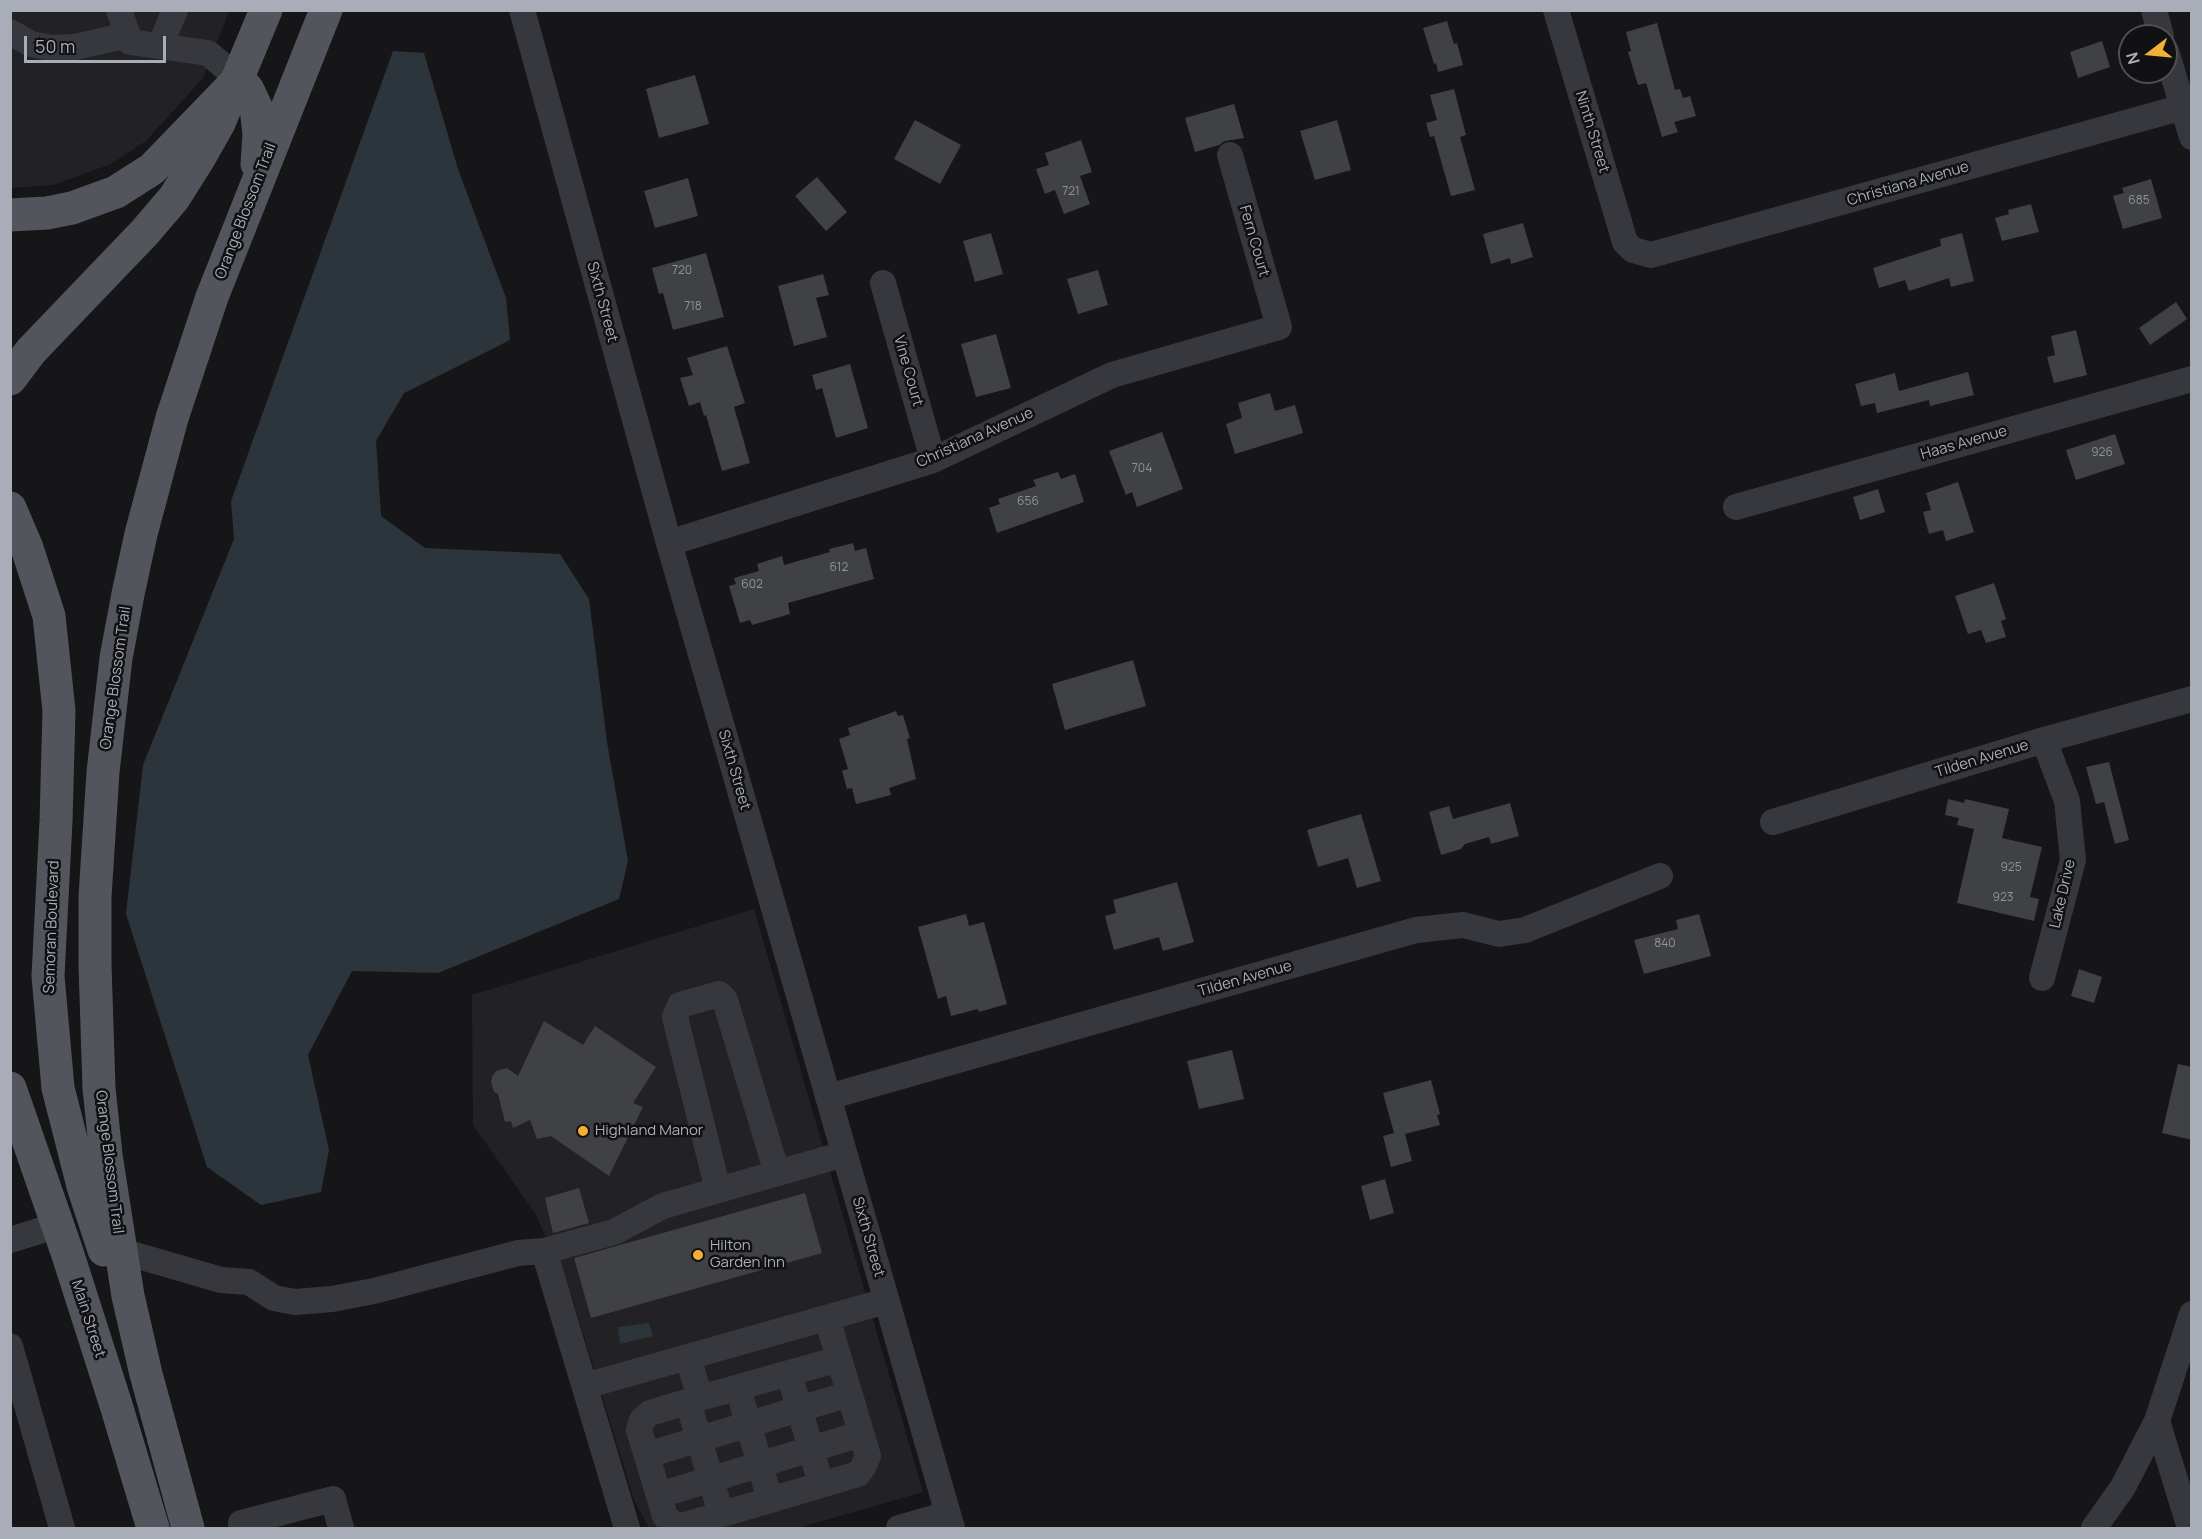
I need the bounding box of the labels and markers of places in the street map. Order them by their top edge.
place label: Highland Manor [595,1122,703,1140]
marker: Highland Manor [576,1124,590,1138]
place label: Hilton Garden Inn [710,1237,785,1272]
marker: Hilton Garden Inn [691,1248,705,1262]

